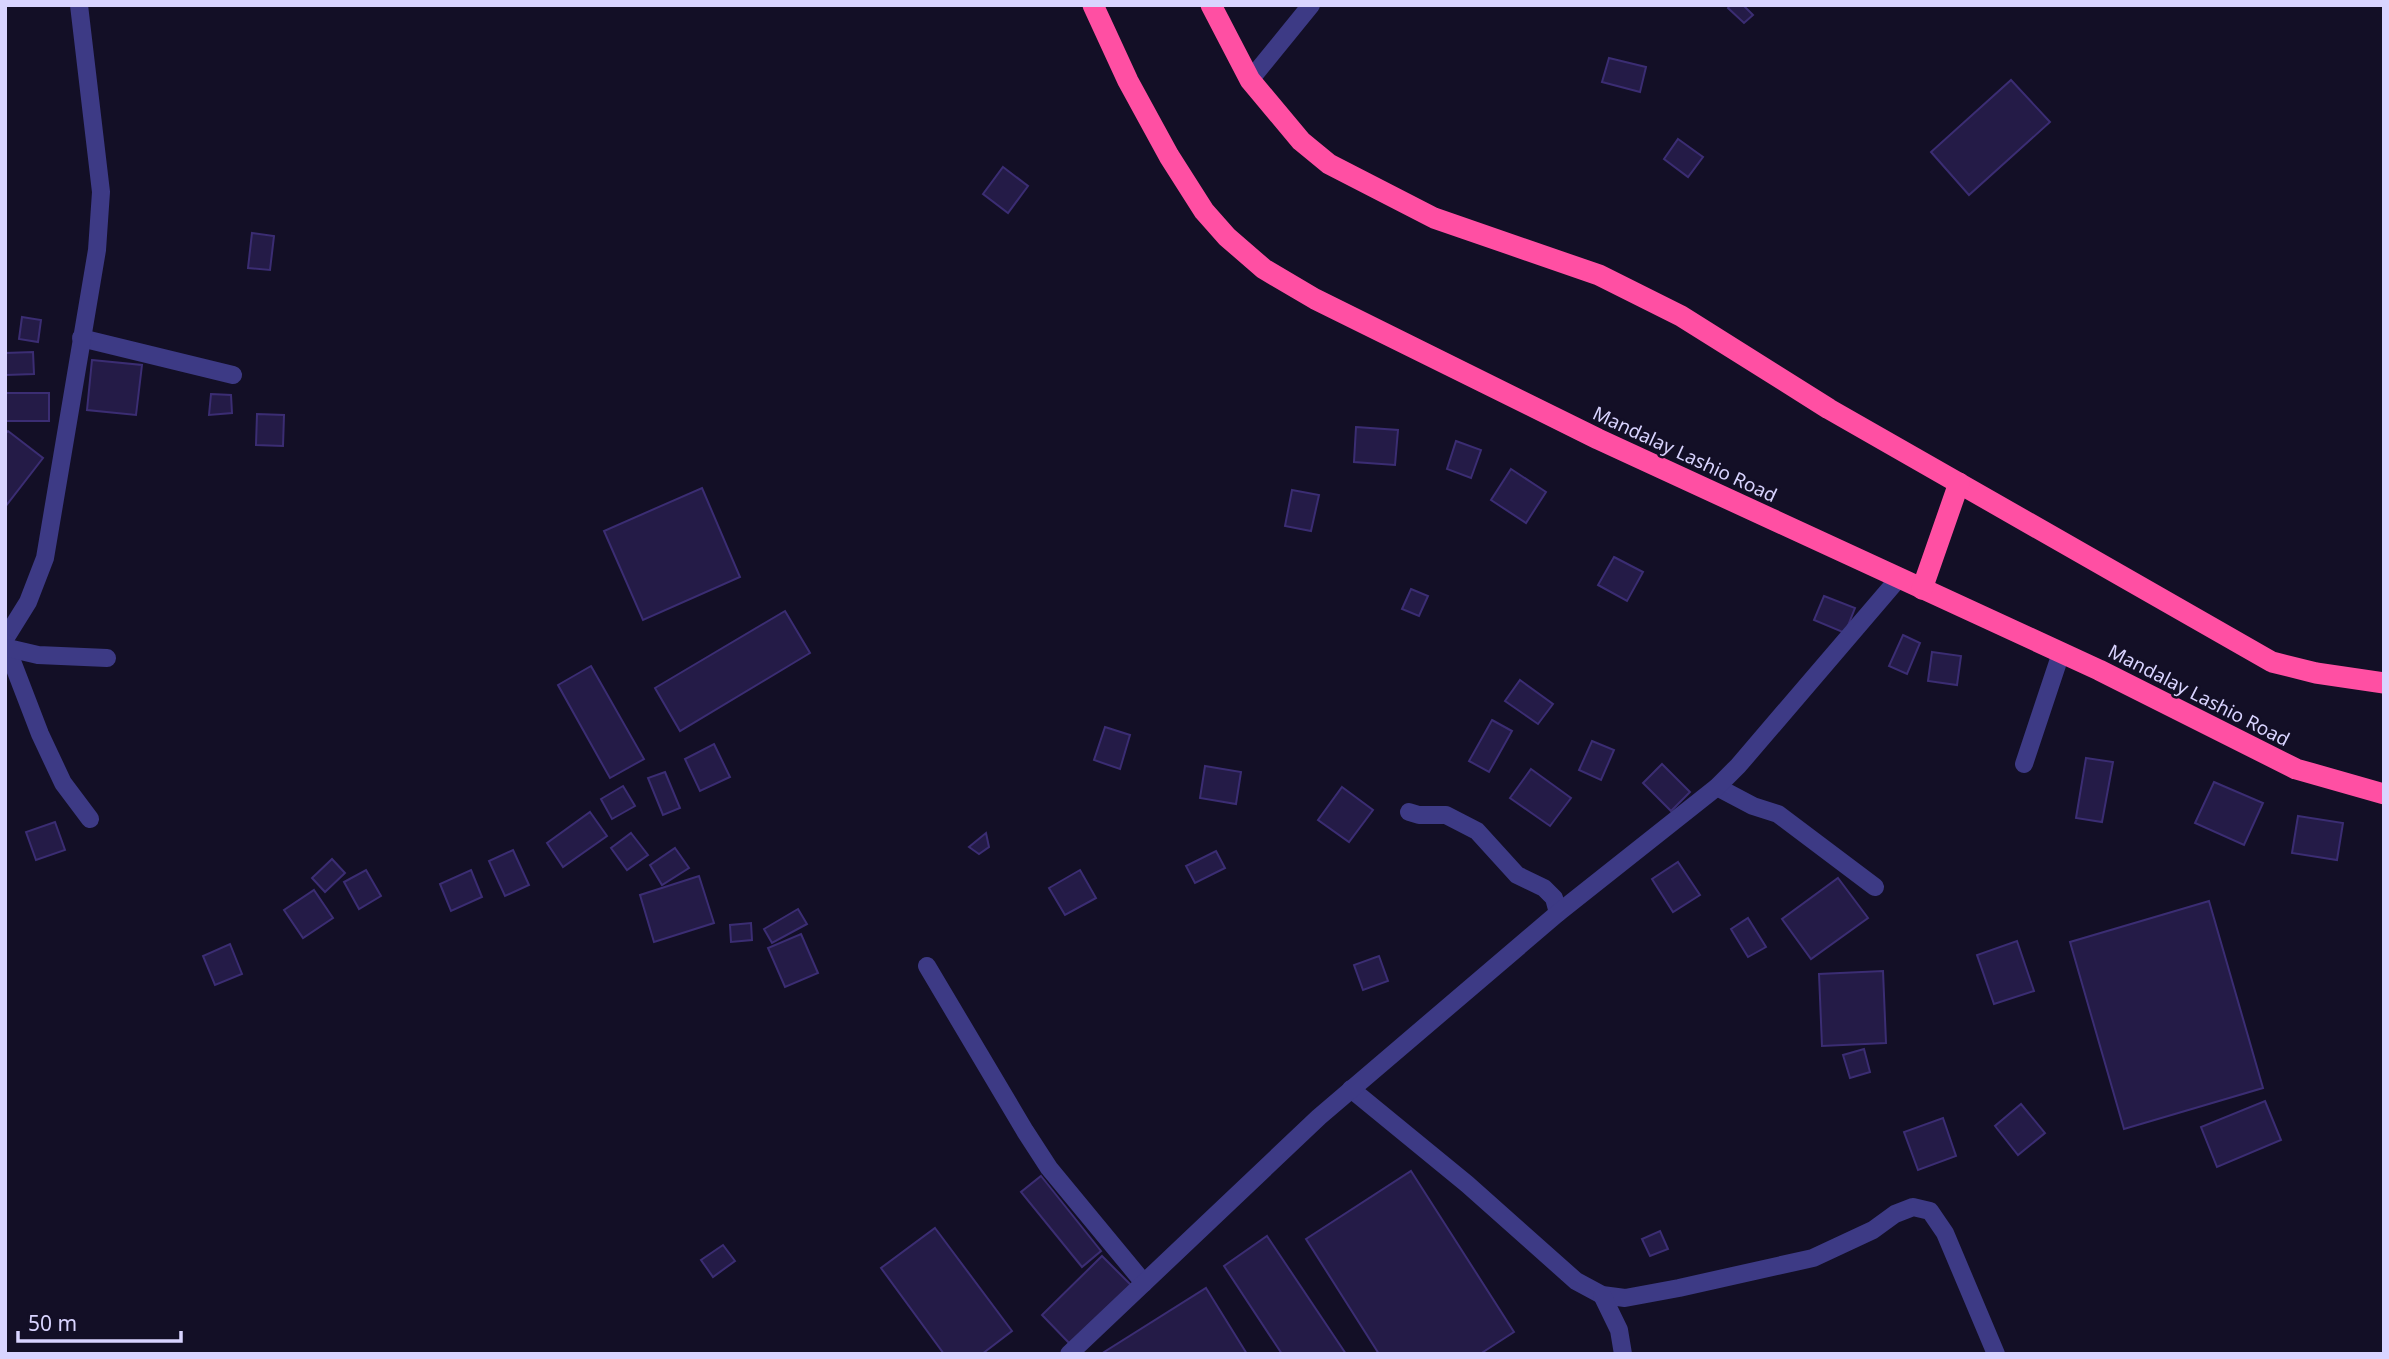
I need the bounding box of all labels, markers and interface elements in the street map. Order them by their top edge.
street label: Mandalay Lashio Road [1589,400,1781,508]
street label: Mandalay Lashio Road [2104,638,2294,752]
scale bar [18,1300,180,1344]
text: 50 m [28,1309,77,1337]

